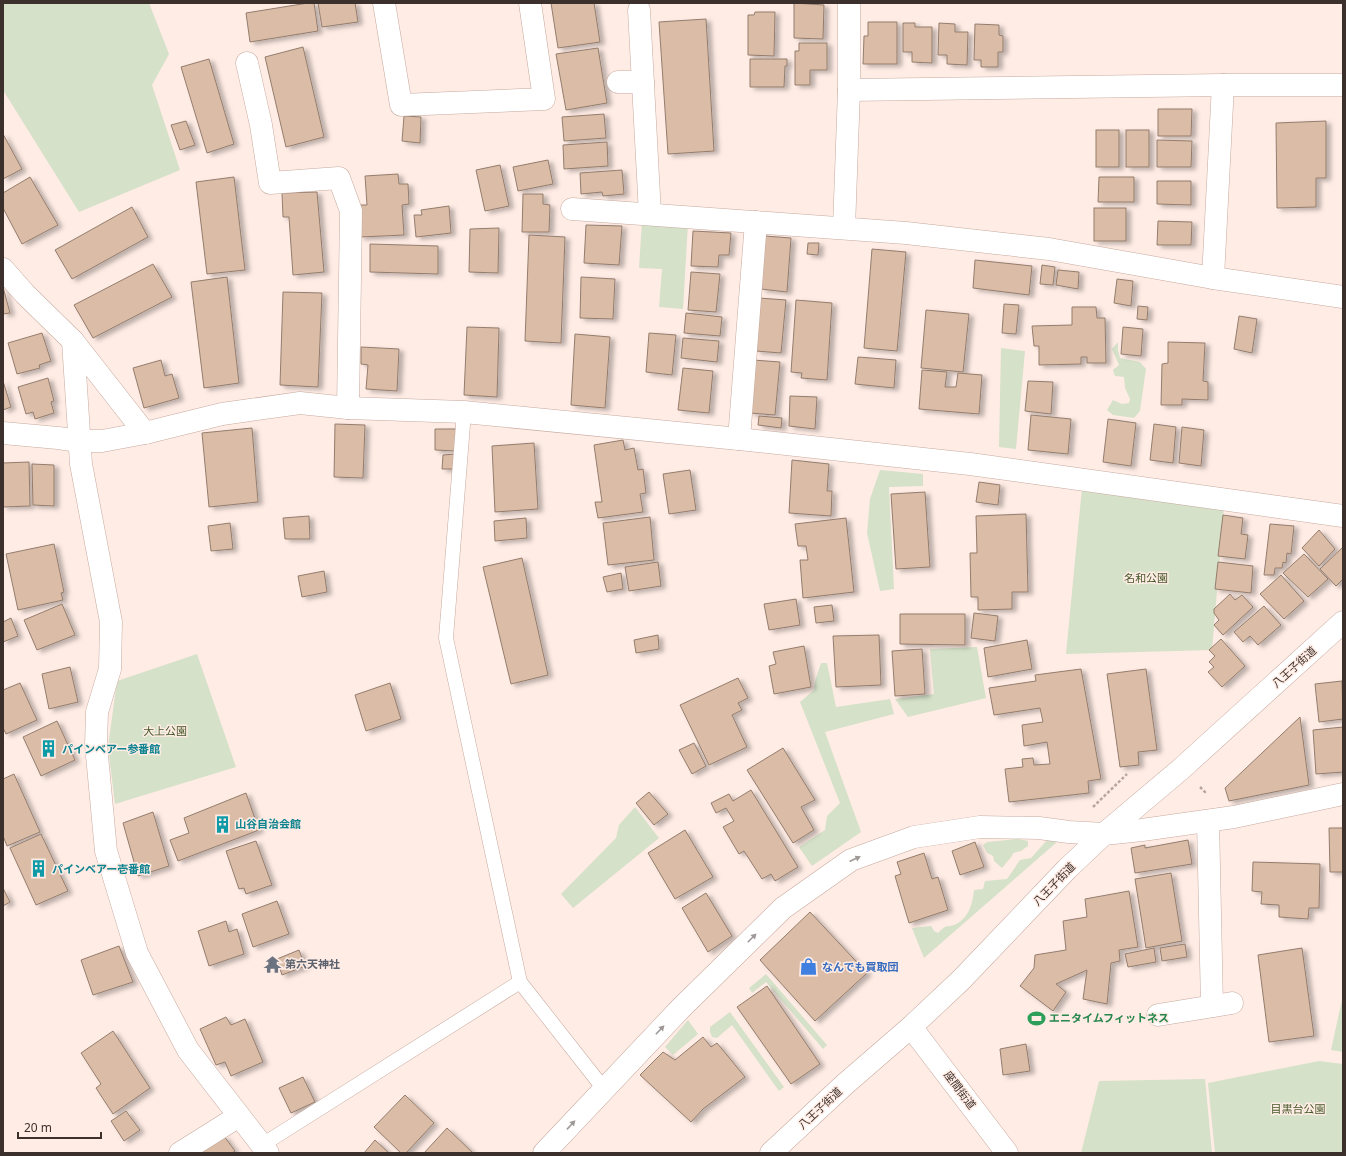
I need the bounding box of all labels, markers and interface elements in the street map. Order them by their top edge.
park label: 名和公園 [1124,570,1168,585]
street label: 八王子街道 [1268,643,1319,691]
park label: 大上公園 [143,723,187,738]
building icon: パインベアー参番館 [39,739,59,759]
place label: パインベアー参番館 [62,741,160,756]
building icon: 山谷自治会館 [212,814,232,834]
place label: 山谷自治会館 [235,816,301,831]
one-way arrow [849,856,861,862]
building icon: パインベアー壱番館 [29,859,49,879]
street label: 八王子街道 [1029,859,1078,909]
place label: パインベアー壱番館 [52,861,150,876]
one-way arrow [747,933,757,943]
temple icon: 第六天神社 [262,954,282,974]
place label: 第六天神社 [285,956,340,971]
shop icon: なんでも買取団 [799,957,819,977]
place label: なんでも買取団 [822,959,898,974]
sports icon: エニタイムフィットネス [1026,1008,1046,1028]
place label: エニタイムフィットネス [1049,1010,1169,1025]
one-way arrow [655,1025,665,1035]
street label: 座間街道 [941,1068,980,1112]
street label: 八王子街道 [794,1083,845,1132]
park label: 目黒台公園 [1271,1101,1326,1116]
scale bar [18,1114,101,1140]
text: 20 m [24,1119,52,1136]
one-way arrow [566,1120,575,1129]

